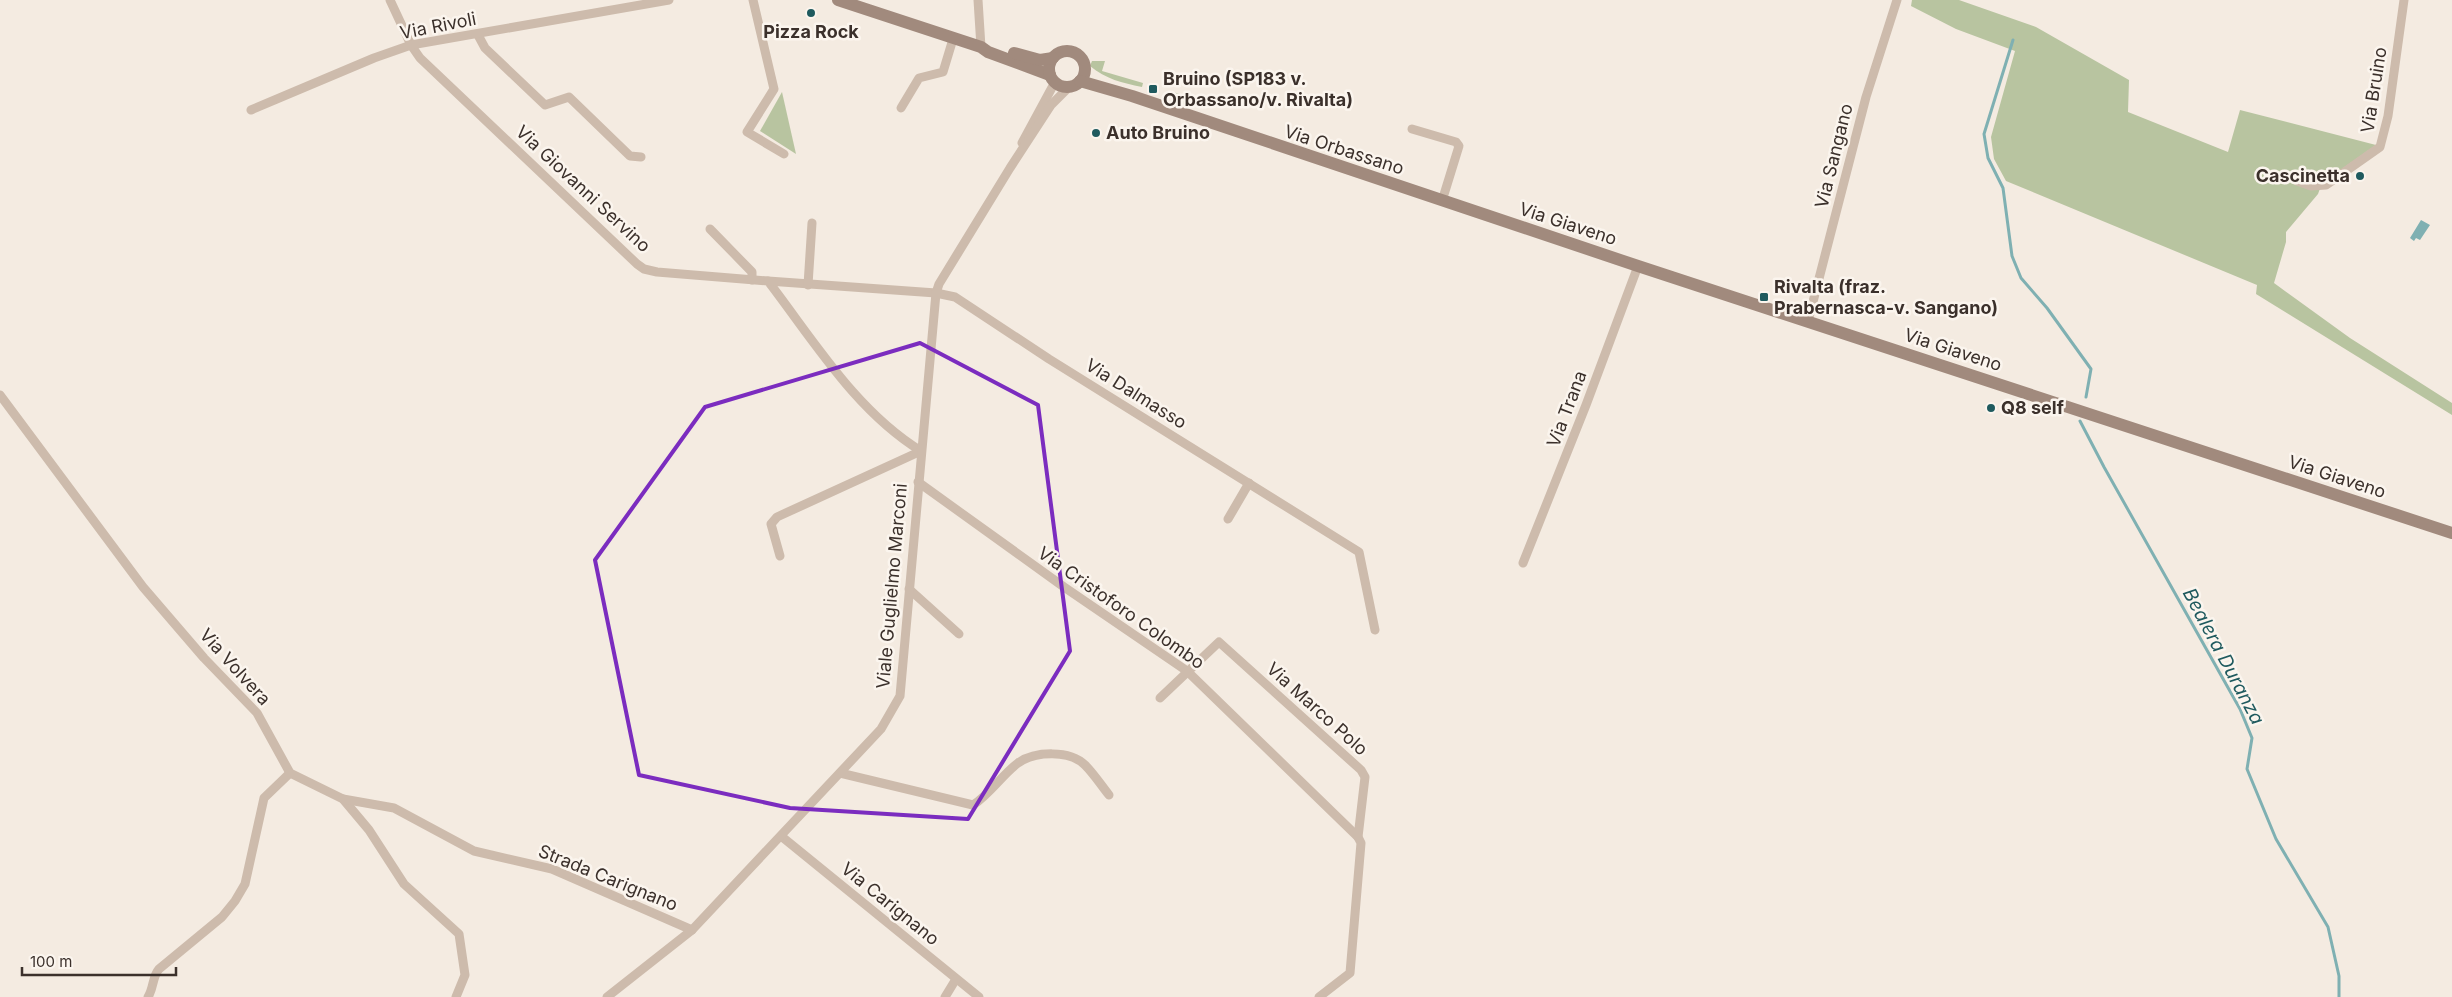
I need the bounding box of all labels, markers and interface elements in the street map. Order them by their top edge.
marker: Pizza Rock [805,7,817,19]
street label: Via Rivoli [398,8,478,43]
place label: Pizza Rock [763,21,859,42]
street label: Via Bruino [2356,45,2391,134]
place label: Bruino (SP183 v. Orbassano/v. Rivalta) [1163,68,1353,110]
marker: Bruino (SP183 v. Orbassano/v. Rivalta) [1147,83,1159,95]
street label: Via Sangano [1810,102,1857,210]
street label: Via Orbassano [1282,120,1407,179]
street label: Via Giovanni Servino [512,121,655,256]
place label: Auto Bruino [1106,122,1210,143]
marker: Auto Bruino [1090,127,1102,139]
place label: Cascinetta [2256,165,2350,186]
marker: Cascinetta [2354,170,2366,182]
street label: Via Giaveno [1517,198,1620,249]
place label: Rivalta (fraz. Prabernasca-v. Sangano) [1774,276,1998,318]
marker: Rivalta (fraz. Prabernasca-v. Sangano) [1758,291,1770,303]
street label: Via Giaveno [1902,324,2005,375]
street label: Via Dalmasso [1082,354,1191,433]
street label: Via Trana [1542,368,1591,450]
place label: Q8 self [2001,397,2064,418]
marker: Q8 self [1985,402,1997,414]
street label: Via Giaveno [2286,451,2389,502]
street label: Viale Guglielmo Marconi [872,482,911,689]
street label: Via Cristoforo Colombo [1034,542,1209,673]
water label: Bealera Duranza [2178,584,2269,729]
street label: Via Volvera [196,624,275,709]
street label: Via Marco Polo [1263,658,1372,759]
street label: Strada Carignano [535,840,681,915]
street label: Via Carignano [837,858,943,949]
scale bar [22,944,176,976]
text: 100 m [30,952,72,971]

